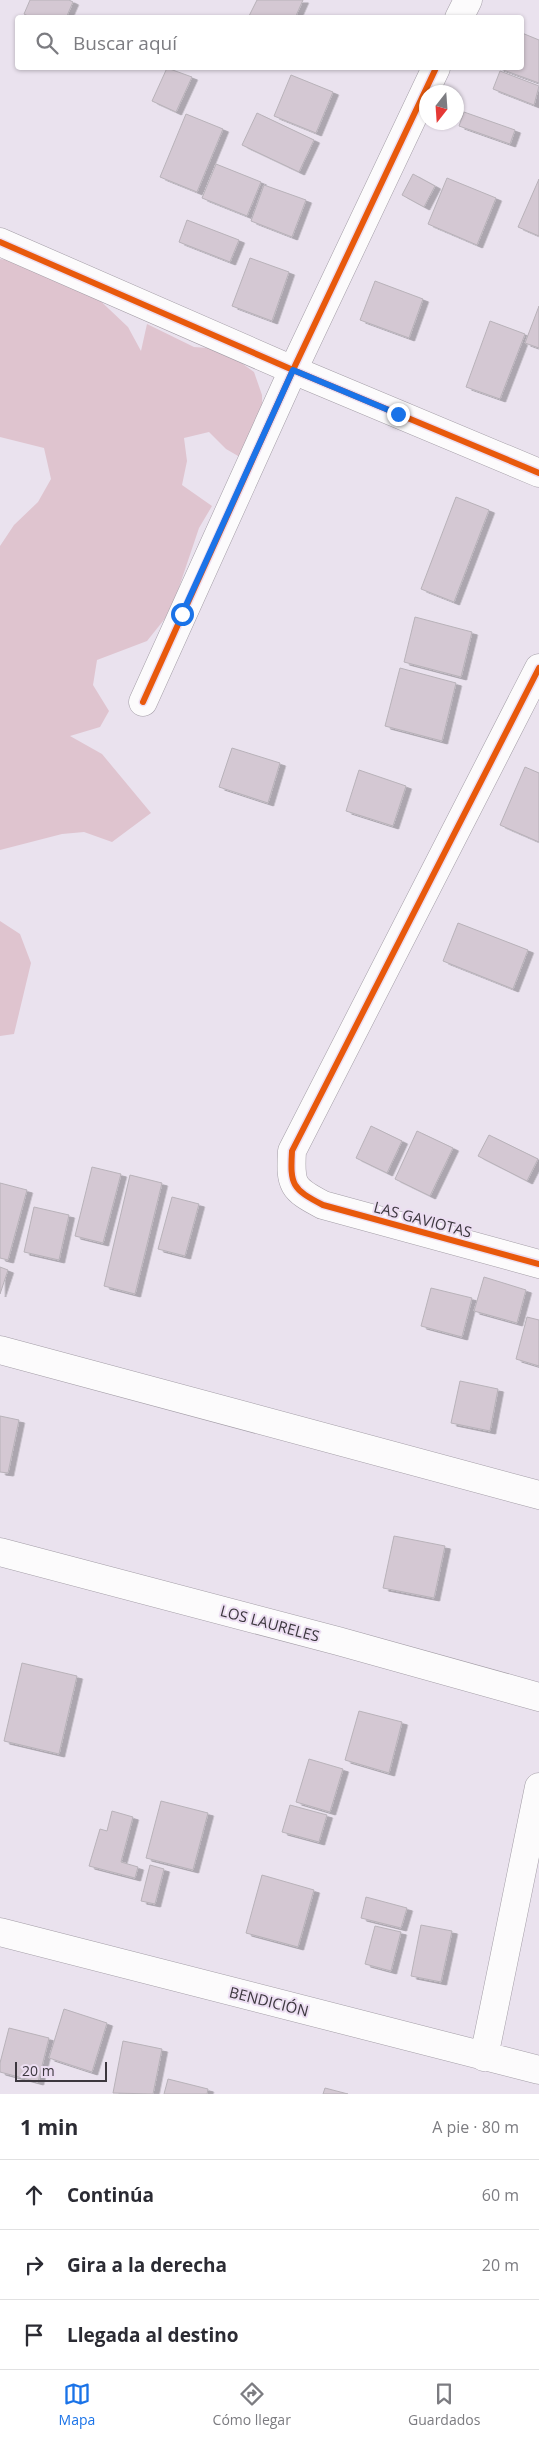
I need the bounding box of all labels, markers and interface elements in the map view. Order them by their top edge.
search box [15,15,524,70]
icon: search [33,29,61,57]
text: Buscar aquí [73,30,177,56]
north arrow [419,85,464,130]
route end [387,403,410,426]
route start [171,603,194,626]
street label: LAS GAVIOTAS [372,1196,474,1242]
street label: LOS LAURELES [218,1600,322,1646]
street label: BENDICIÓN [227,1981,311,2021]
scale bar [15,2059,108,2082]
text: 20 m [22,2061,55,2080]
text: 1 min [20,2113,78,2141]
text: A pie · 80 m [432,2116,519,2138]
icon: ahead [20,2181,48,2209]
text: Continúa [67,2182,154,2208]
text: 60 m [482,2184,519,2206]
icon: right [20,2251,48,2279]
text: Gira a la derecha [67,2252,227,2278]
text: 20 m [482,2254,519,2276]
icon: arrive [20,2321,48,2349]
text: Llegada al destino [67,2322,239,2348]
tab: Mapa [59,2380,95,2429]
tab: Cómo llegar [213,2380,291,2429]
tab: Guardados [408,2380,480,2429]

